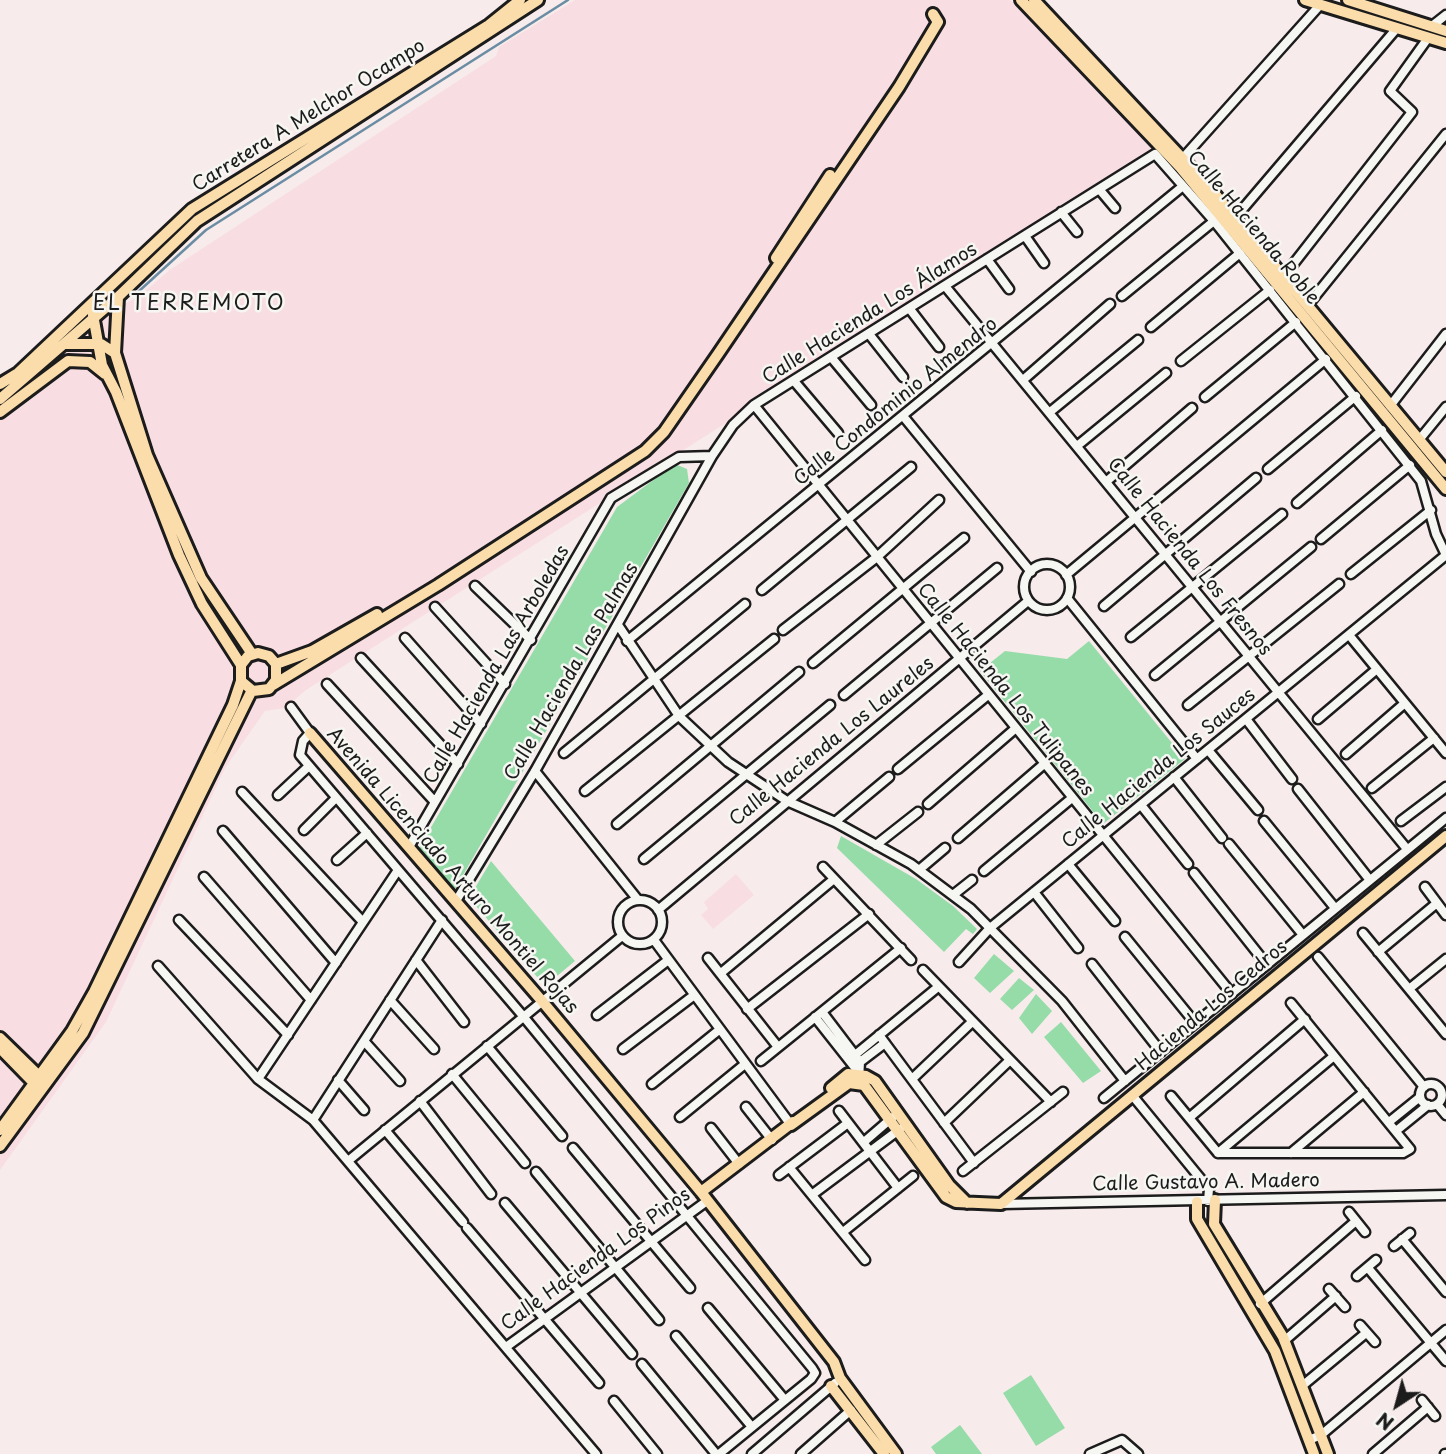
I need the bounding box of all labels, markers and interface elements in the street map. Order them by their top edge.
street label: Carretera A Melchor Ocampo [188,35,430,197]
street label: Calle Hacienda Roble [1182,147,1324,309]
street label: Calle Hacienda Los Álamos [758,238,982,390]
district label: EL TERREMOTO [96,291,282,317]
street label: Calle Condominio Almendro [790,313,1002,491]
street label: Calle Hacienda Los Fresnos [1102,453,1276,661]
street label: Calle Hacienda Las Arboledas [419,542,575,788]
street label: Calle Hacienda Las Palmas [500,559,644,785]
street label: Calle Hacienda Los Tulipanes [912,579,1098,801]
street label: Calle Hacienda Los Laureles [725,652,939,832]
street label: Calle Hacienda Los Sauces [1058,684,1260,854]
street label: Avenida Licenciado Arturo Montiel Rojas [321,723,583,1019]
street label: Hacienda Los Cedros [1132,936,1292,1076]
street label: Calle Gustavo A. Madero [1092,1170,1320,1196]
street label: Calle Hacienda Los Pinos [497,1184,695,1336]
north arrow [1362,1370,1432,1440]
text: N [1370,1406,1399,1438]

